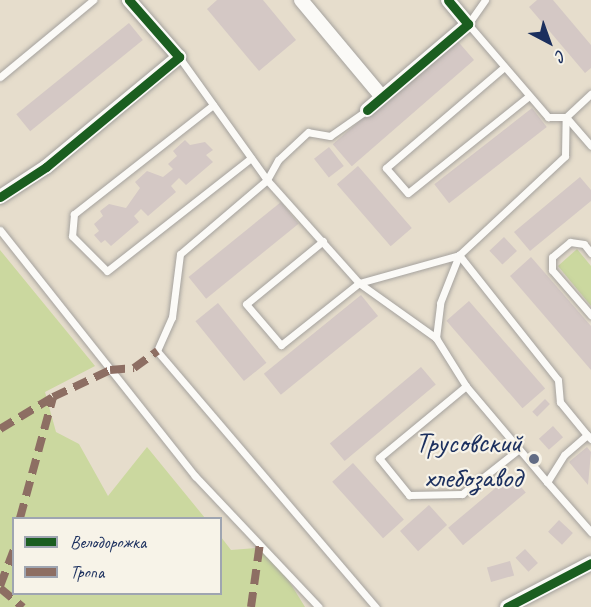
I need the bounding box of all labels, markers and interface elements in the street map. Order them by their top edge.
north arrow [519,12,579,72]
text: С [551,45,570,66]
place label: Трусовский хлебозавод [415,424,522,494]
marker: Трусовский хлебозавод [527,452,541,466]
legend [12,517,222,595]
text: Велодорожка [70,531,146,553]
text: Тропа [70,561,104,583]

